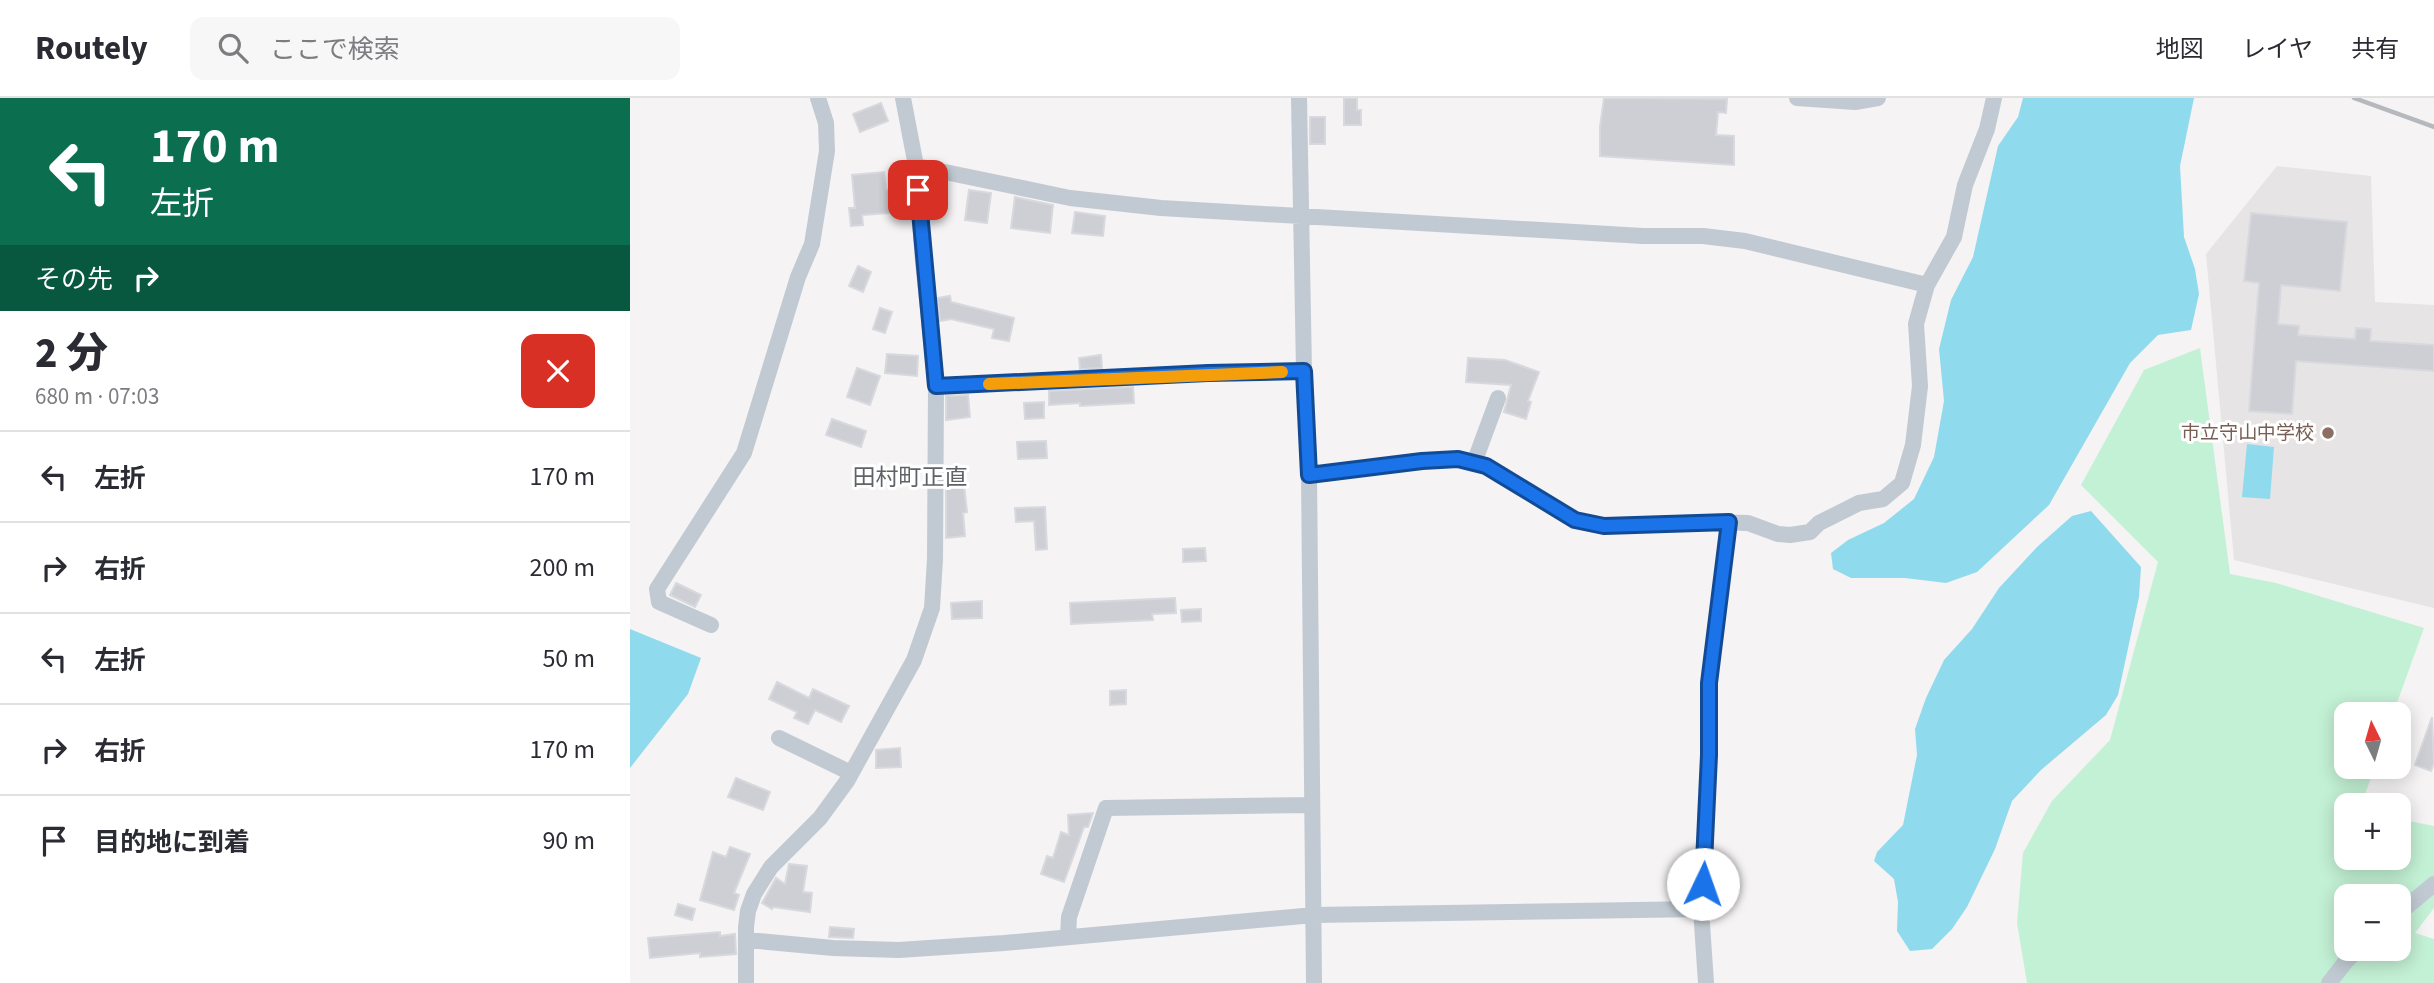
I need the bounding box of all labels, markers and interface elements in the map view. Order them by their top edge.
search box [190,17,680,80]
text: Routely [35,25,148,72]
icon: search [214,29,252,67]
text: ここで検索 [270,31,400,68]
text: 地図 [2156,32,2204,67]
text: レイヤ [2242,32,2313,67]
text: 共有 [2351,32,2399,67]
text: 170 m [150,112,279,182]
icon: left [35,126,126,217]
pin [888,160,948,220]
icon: arrive [899,171,937,209]
text: 左折 [150,181,214,227]
icon: right [127,259,165,297]
text: その先 [35,261,113,298]
text: 2 分 [35,324,108,384]
button: close [521,334,595,408]
text: 680 m · 07:03 [35,380,159,413]
place label: 市立守山中学校 [2181,420,2314,447]
marker: 市立守山中学校 [2320,425,2336,441]
icon: left [35,458,73,496]
text: 170 m [529,458,595,495]
text: 左折 [94,460,146,497]
district label: 田村町正直 [853,461,968,494]
icon: right [35,549,73,587]
text: 200 m [529,549,595,586]
text: 右折 [94,551,146,588]
icon: left [35,640,73,678]
text: 50 m [542,640,595,677]
text: 左折 [94,642,146,679]
north arrow [2334,702,2412,779]
map controls [2334,702,2411,961]
icon: right [35,731,73,769]
text: 170 m [529,731,595,768]
text: 右折 [94,733,146,770]
button: + [2334,793,2411,870]
icon: arrive [35,822,73,860]
text: 90 m [542,822,595,859]
text: 目的地に到着 [94,824,250,861]
position arrow [1666,847,1740,921]
button: − [2334,884,2411,961]

